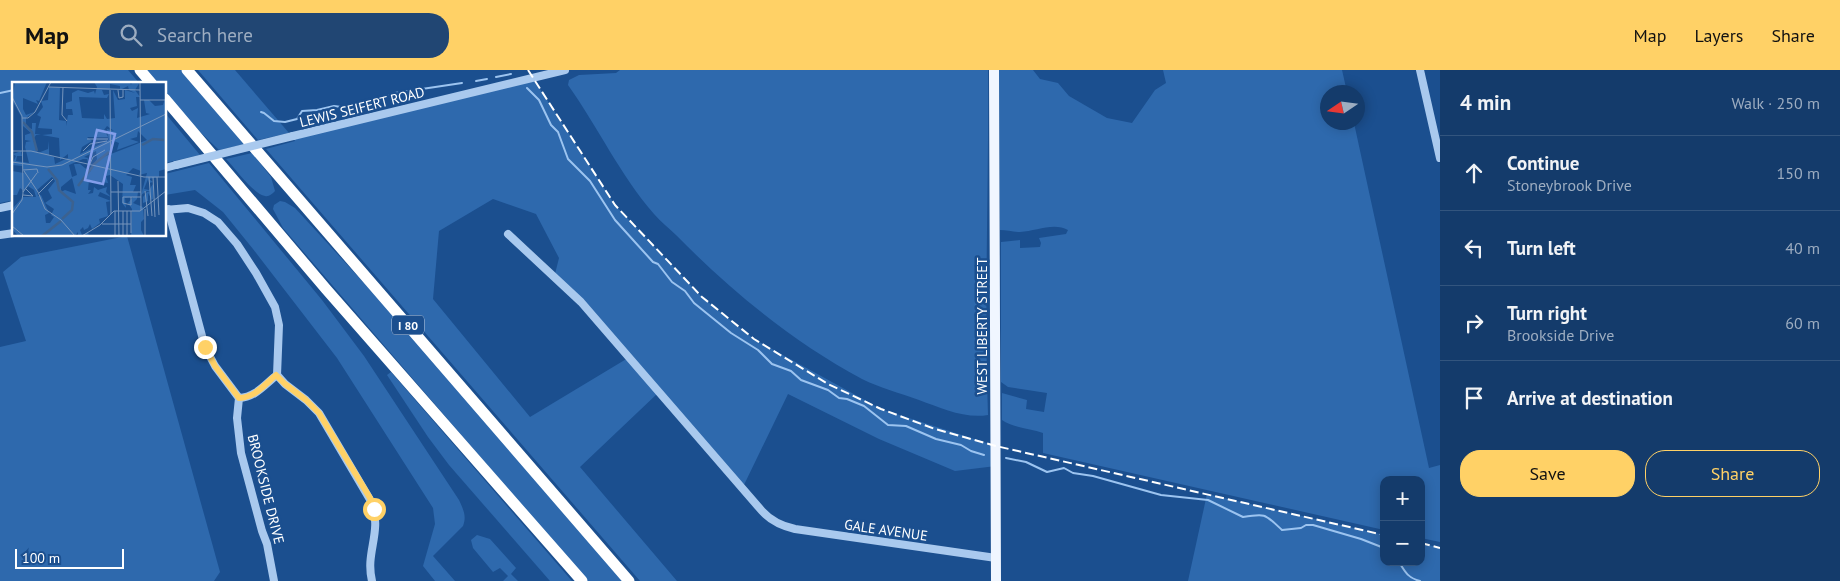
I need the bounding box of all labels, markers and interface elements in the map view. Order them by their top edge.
search box [99,13,449,58]
text: Map [25,20,69,51]
icon: search [117,21,145,49]
text: Search here [157,23,253,47]
text: Map [1634,24,1666,47]
text: Layers [1694,24,1743,47]
text: Share [1771,24,1815,47]
inset map [12,82,166,236]
street label: LEWIS SEIFERT ROAD [298,83,426,131]
north arrow [1320,85,1365,130]
text: 4 min [1460,89,1511,116]
text: Walk · 250 m [1731,93,1820,113]
text: Continue [1507,151,1579,175]
icon: ahead [1460,159,1488,187]
text: 150 m [1777,163,1820,183]
text: Stoneybrook Drive [1507,175,1632,195]
icon: left [1460,234,1488,262]
text: Turn left [1507,236,1576,260]
text: 40 m [1785,238,1820,258]
street label: WEST LIBERTY STREET [973,257,991,395]
text: Turn right [1507,301,1587,325]
icon: right [1460,309,1488,337]
text: 60 m [1785,313,1820,333]
road number: I 80 [392,316,424,334]
text: Brookside Drive [1507,325,1615,345]
route end [194,336,217,359]
icon: arrive [1460,384,1488,412]
text: Arrive at destination [1507,386,1673,410]
street label: BROOKSIDE DRIVE [244,432,288,546]
button: Save [1460,450,1635,497]
button: Share [1645,450,1820,497]
map controls [1380,476,1425,566]
button: + [1380,476,1425,521]
route start [363,498,386,521]
street label: GALE AVENUE [843,515,929,545]
button: − [1380,521,1425,566]
scale bar [15,546,124,569]
text: 100 m [22,549,60,567]

